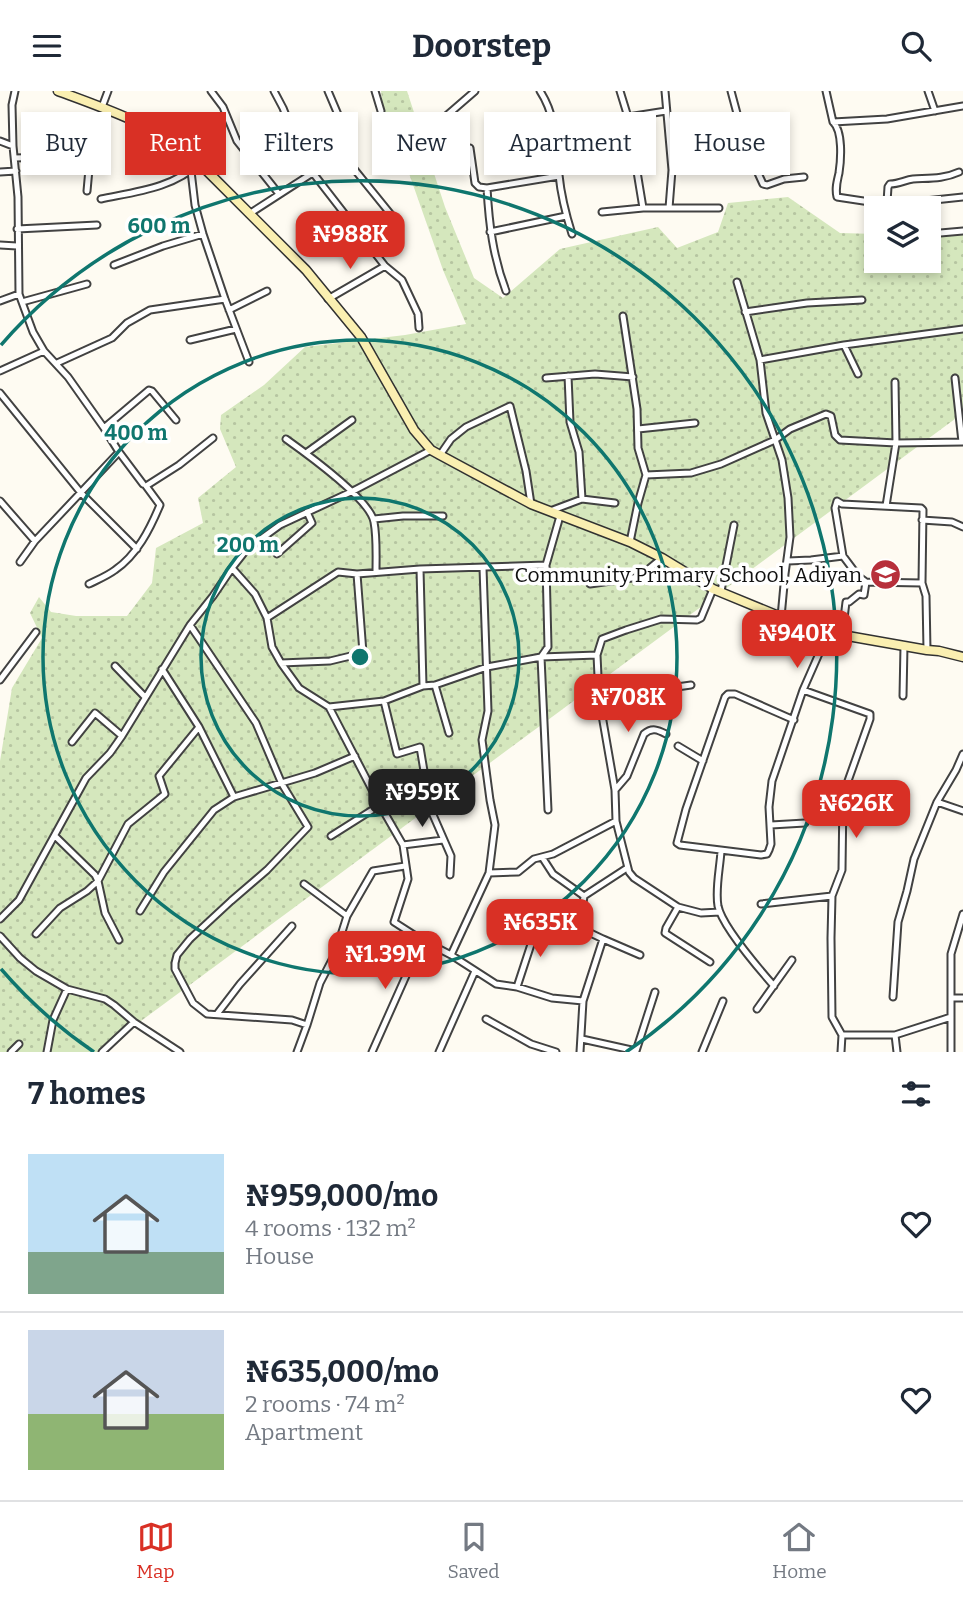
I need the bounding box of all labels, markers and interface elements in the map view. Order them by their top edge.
icon: menu [28,27,66,65]
text: Doorstep [412,27,551,65]
icon: search [897,27,935,65]
chip: Buy [21,112,111,175]
chip: Rent [125,112,226,175]
chip: Filters [240,112,358,175]
chip: New [372,112,470,175]
chip: Apartment [484,112,656,175]
chip: House [670,112,790,175]
map controls [864,196,941,273]
button: layers [864,196,941,273]
pin: ₦988K [301,211,399,271]
text: 600 m [128,213,190,239]
text: ₦988K [312,220,388,248]
text: 400 m [104,420,168,446]
text: 200 m [217,532,279,558]
school or university icon: Community Primary School, Adiyan [868,558,902,592]
place label: Community Primary School, Adiyan [514,562,862,588]
pin: ₦940K [748,611,846,670]
text: ₦940K [758,619,836,647]
centre of rings [348,645,372,669]
pin: ₦708K [579,675,677,734]
text: ₦708K [590,683,666,711]
pin: ₦959K [373,769,471,829]
text: ₦959K [384,778,460,806]
pin: ₦626K [807,781,905,840]
text: ₦626K [818,789,894,817]
pin: ₦635K [491,899,589,959]
text: ₦635K [502,908,578,936]
pin: ₦1.39M [328,932,442,991]
text: ₦1.39M [344,940,426,968]
icon: filters [897,1075,935,1113]
text: 7 homes [28,1076,146,1112]
text: ₦959,000/mo [245,1178,438,1214]
icon: home [84,1182,168,1266]
icon: heart [897,1205,935,1243]
text: 4 rooms · 132 m² [245,1214,416,1242]
text: House [245,1242,314,1270]
text: ₦635,000/mo [245,1354,439,1390]
icon: home [84,1358,168,1442]
icon: heart [897,1381,935,1419]
text: 2 rooms · 74 m² [245,1390,405,1418]
text: Apartment [245,1418,363,1446]
tab: Map [136,1518,175,1583]
tab: Saved [447,1518,500,1583]
tab: Home [772,1518,827,1583]

